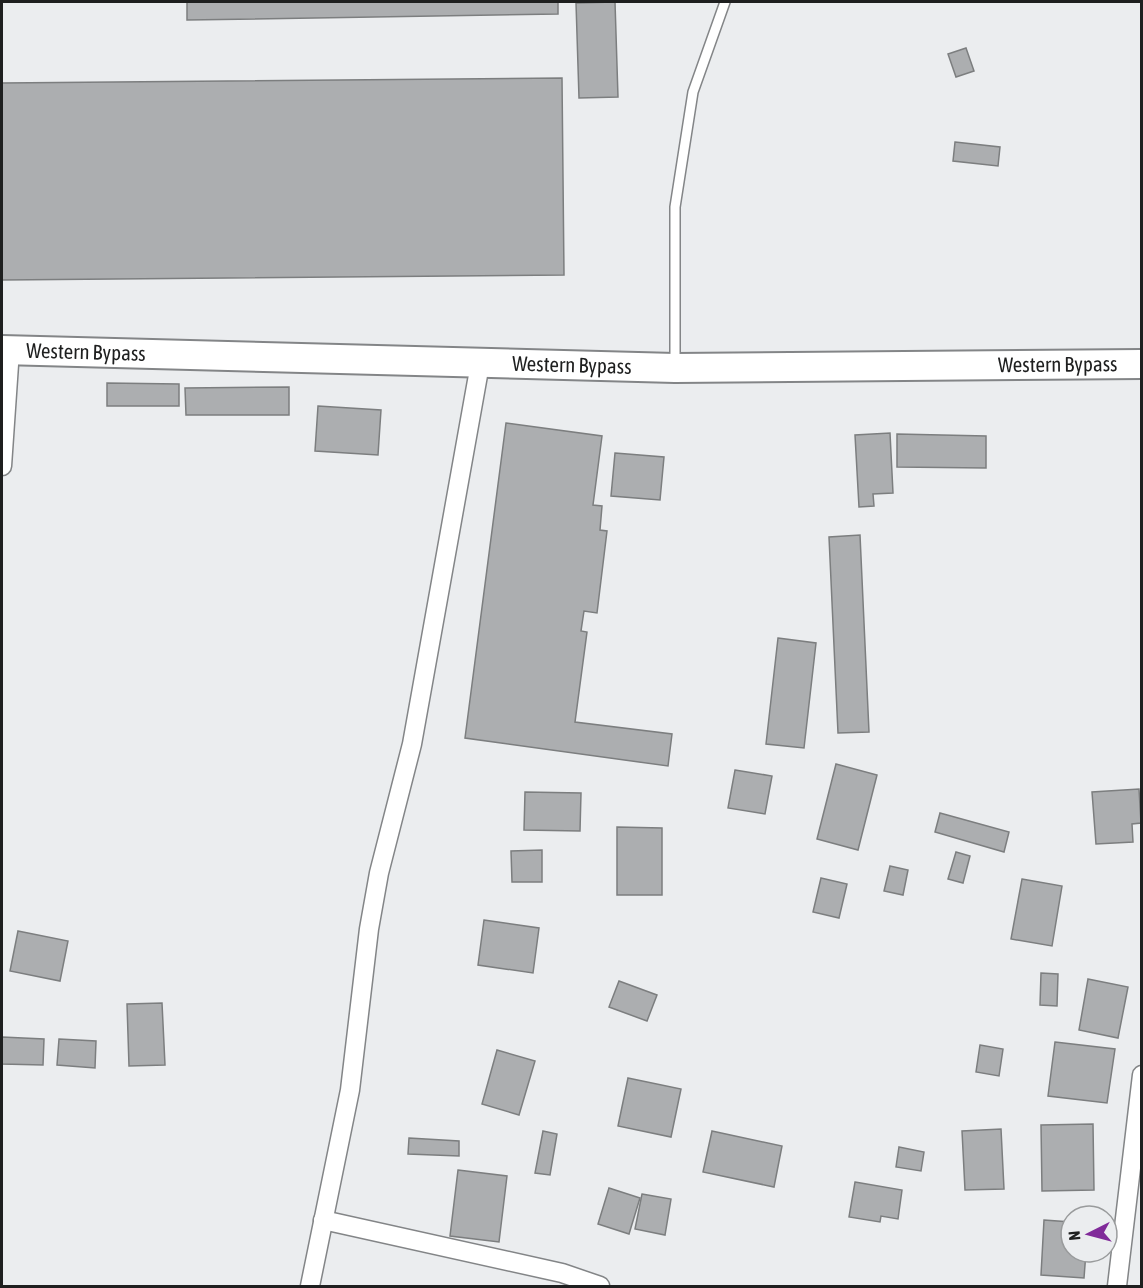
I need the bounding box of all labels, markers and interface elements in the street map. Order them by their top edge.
street label: Western Bypass [26,338,146,365]
street label: Western Bypass [512,351,632,378]
street label: Western Bypass [998,351,1118,376]
north arrow [1059,1204,1119,1264]
text: N [1065,1230,1084,1241]

